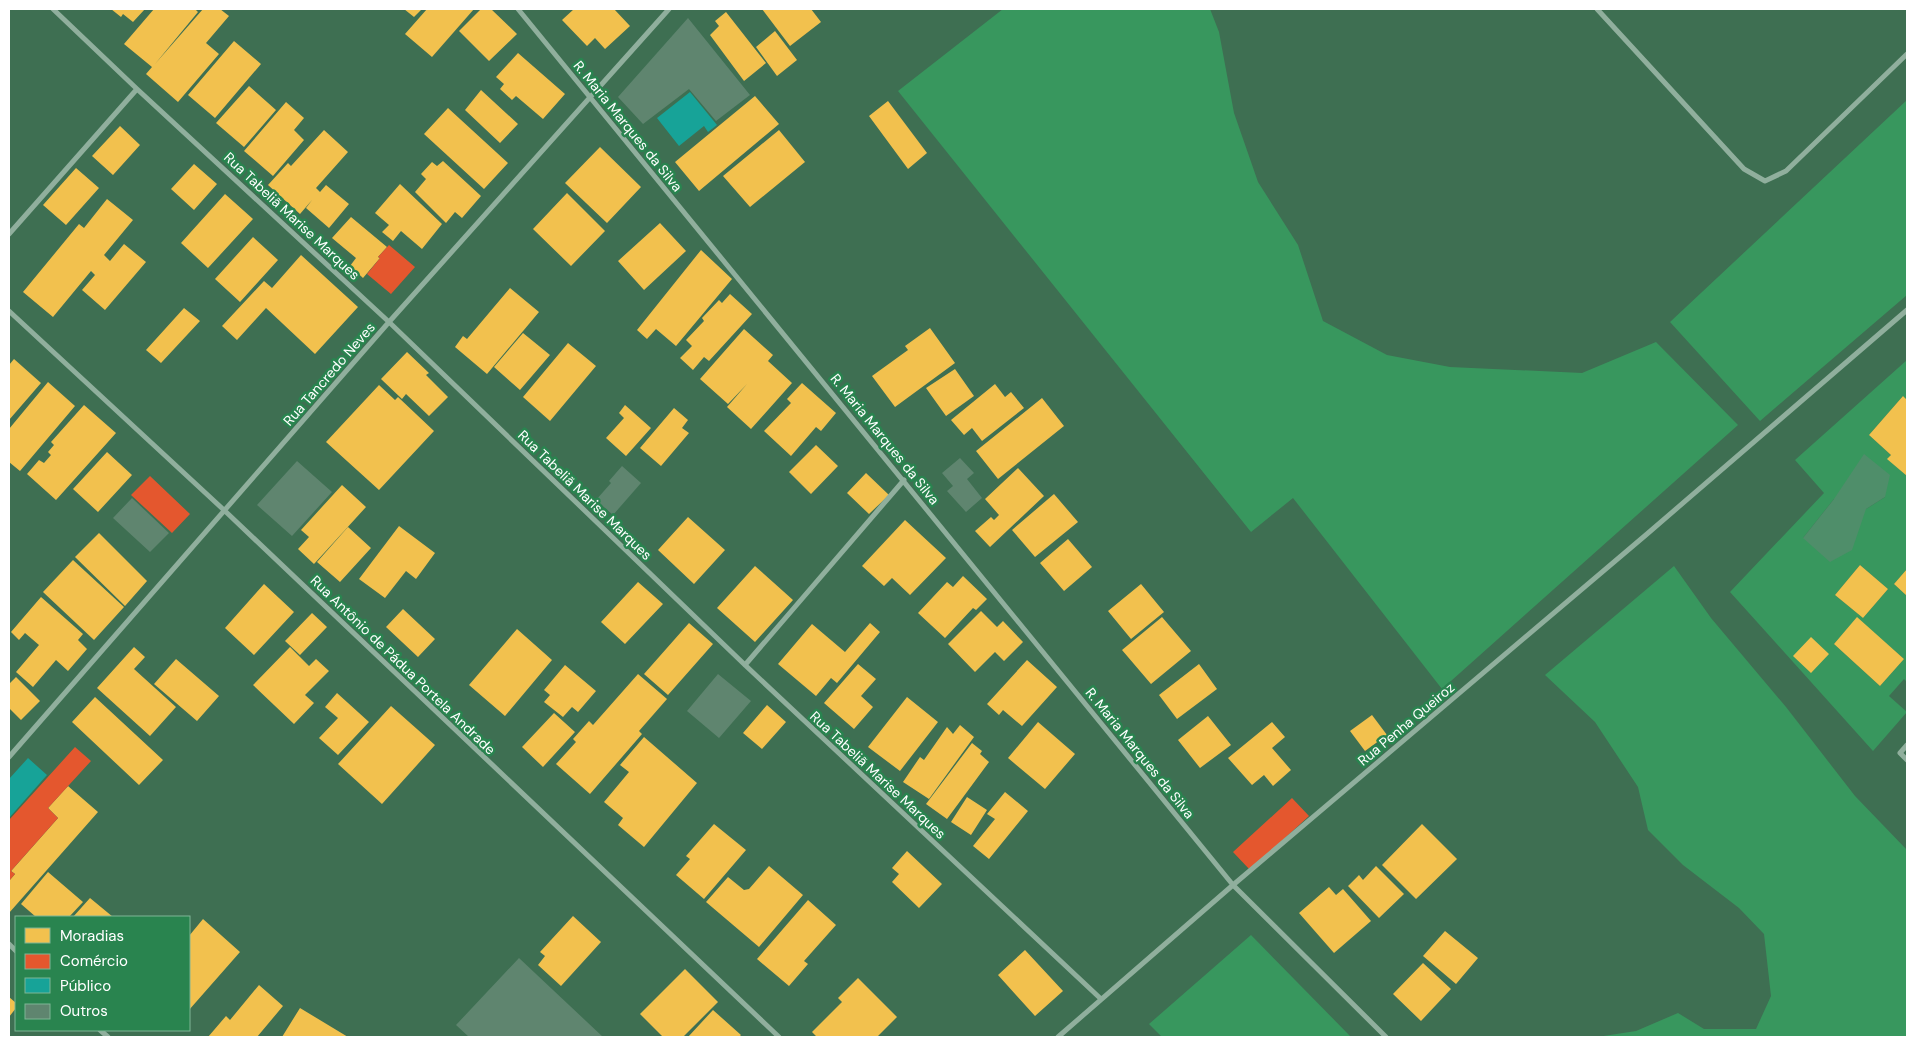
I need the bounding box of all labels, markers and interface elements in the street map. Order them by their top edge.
street label: R. Maria Marques da Silva [570,57,686,195]
street label: Rua Tabeliã Marise Marques [220,148,364,284]
street label: Rua Tancredo Neves [279,319,379,429]
street label: R. Maria Marques da Silva [827,370,943,508]
street label: Rua Tabeliã Marise Marques [514,426,656,564]
street label: Rua Antônio de Pádua Portela Andrade [307,571,499,759]
street label: Rua Penha Queiroz [1354,678,1458,770]
street label: R. Maria Marques da Silva [1082,684,1198,822]
street label: Rua Tabeliã Marise Marques [806,707,950,843]
legend [15,916,190,1031]
text: Moradias [60,926,124,946]
text: Comércio [60,951,128,971]
text: Público [60,976,111,996]
text: Outros [60,1001,108,1021]

